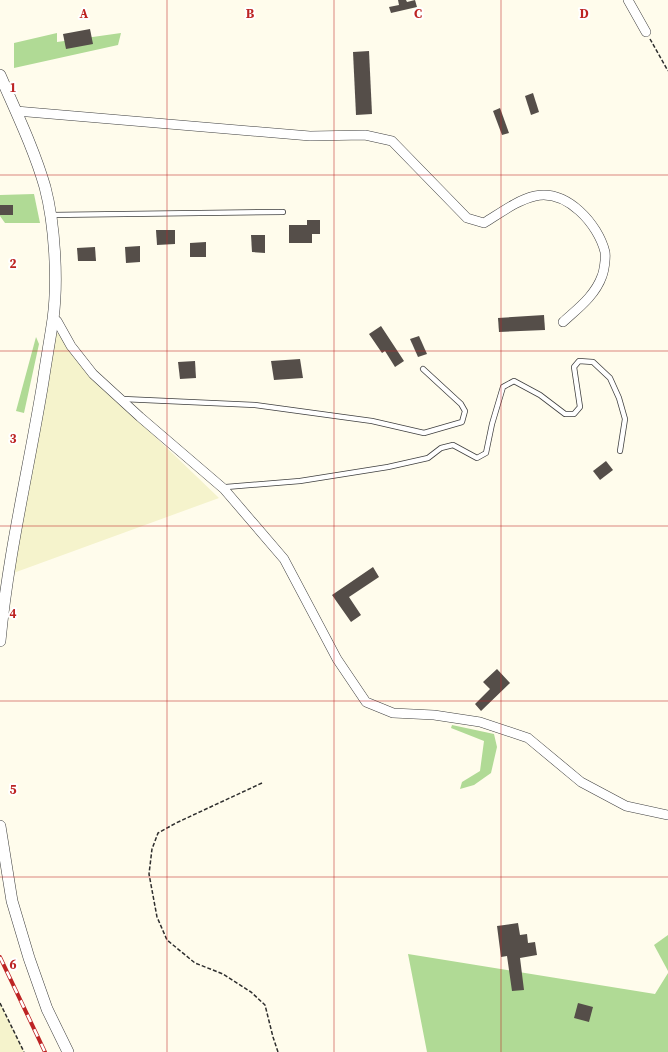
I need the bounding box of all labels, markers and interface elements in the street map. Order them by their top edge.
text: A [80,5,89,22]
text: B [246,5,255,22]
text: C [414,5,422,22]
text: D [579,5,589,22]
text: 1 [9,79,17,96]
text: 2 [9,255,17,272]
text: 3 [9,430,17,447]
text: 4 [9,605,17,622]
text: 5 [9,781,17,798]
text: 6 [9,956,17,973]

